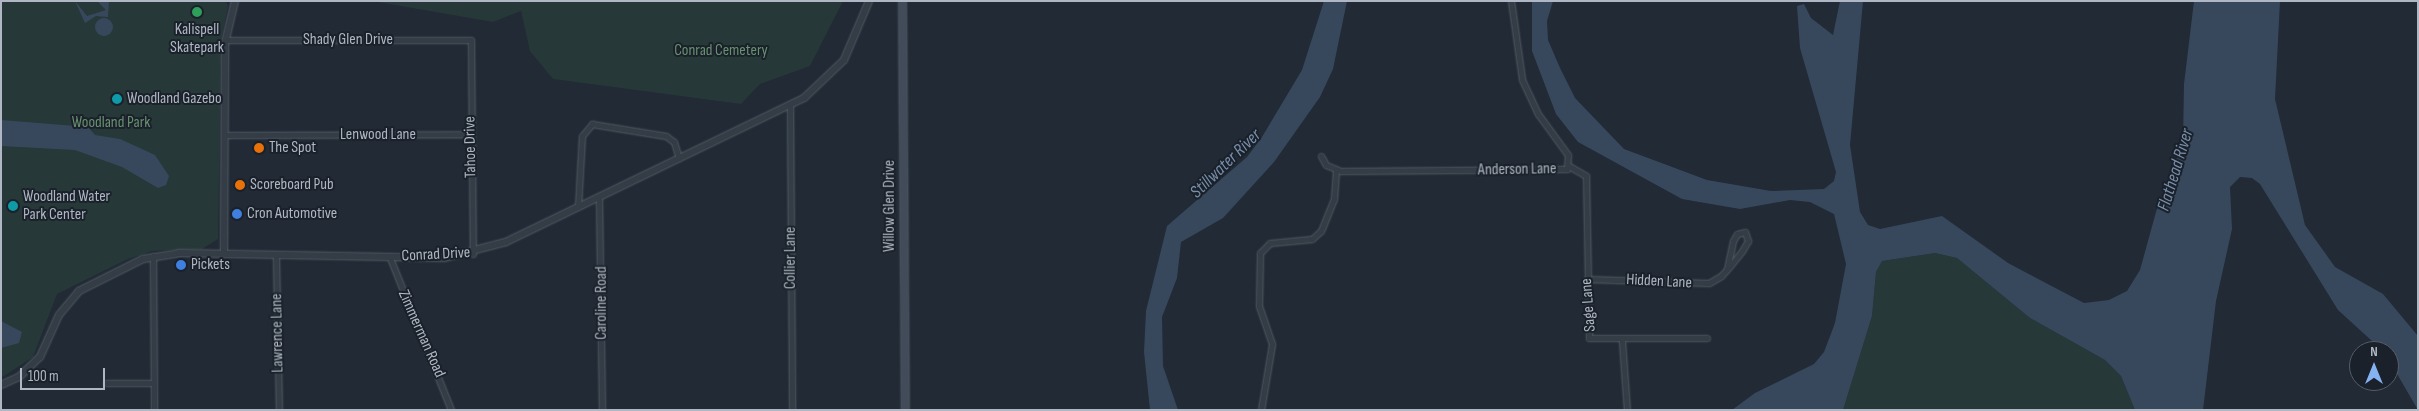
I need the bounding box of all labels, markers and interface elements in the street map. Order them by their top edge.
marker: Kalispell Skatepark [191,6,203,18]
place label: Kalispell Skatepark [170,20,224,58]
street label: Shady Glen Drive [303,30,393,50]
park label: Conrad Cemetery [674,41,768,61]
place label: Woodland Gazebo [127,89,222,109]
marker: Woodland Gazebo [111,93,123,105]
park label: Woodland Park [72,113,150,133]
street label: Tahoe Drive [461,116,481,178]
street label: Lenwood Lane [340,125,416,145]
water label: Stillwater River [1186,125,1266,203]
water label: Flathead River [2153,126,2199,214]
place label: The Spot [269,138,316,158]
marker: The Spot [253,142,265,154]
street label: Willow Glen Drive [880,160,900,252]
street label: Anderson Lane [1478,160,1556,180]
place label: Scoreboard Pub [250,175,334,195]
marker: Scoreboard Pub [234,179,246,191]
place label: Woodland Water Park Center [23,187,110,225]
marker: Woodland Water Park Center [7,200,19,212]
place label: Cron Automotive [247,204,337,224]
marker: Cron Automotive [231,208,243,220]
street label: Collier Lane [781,227,801,289]
street label: Conrad Drive [401,244,471,266]
place label: Pickets [191,255,230,275]
marker: Pickets [175,259,187,271]
street label: Caroline Road [592,266,612,340]
street label: Hidden Lane [1626,271,1692,293]
street label: Sage Lane [1578,278,1600,332]
street label: Zimmerman Road [393,287,449,381]
street label: Lawrence Lane [268,293,288,373]
north arrow [2349,341,2399,391]
text: N [2370,343,2378,360]
scale bar [22,358,108,390]
text: 100 m [28,367,59,386]

